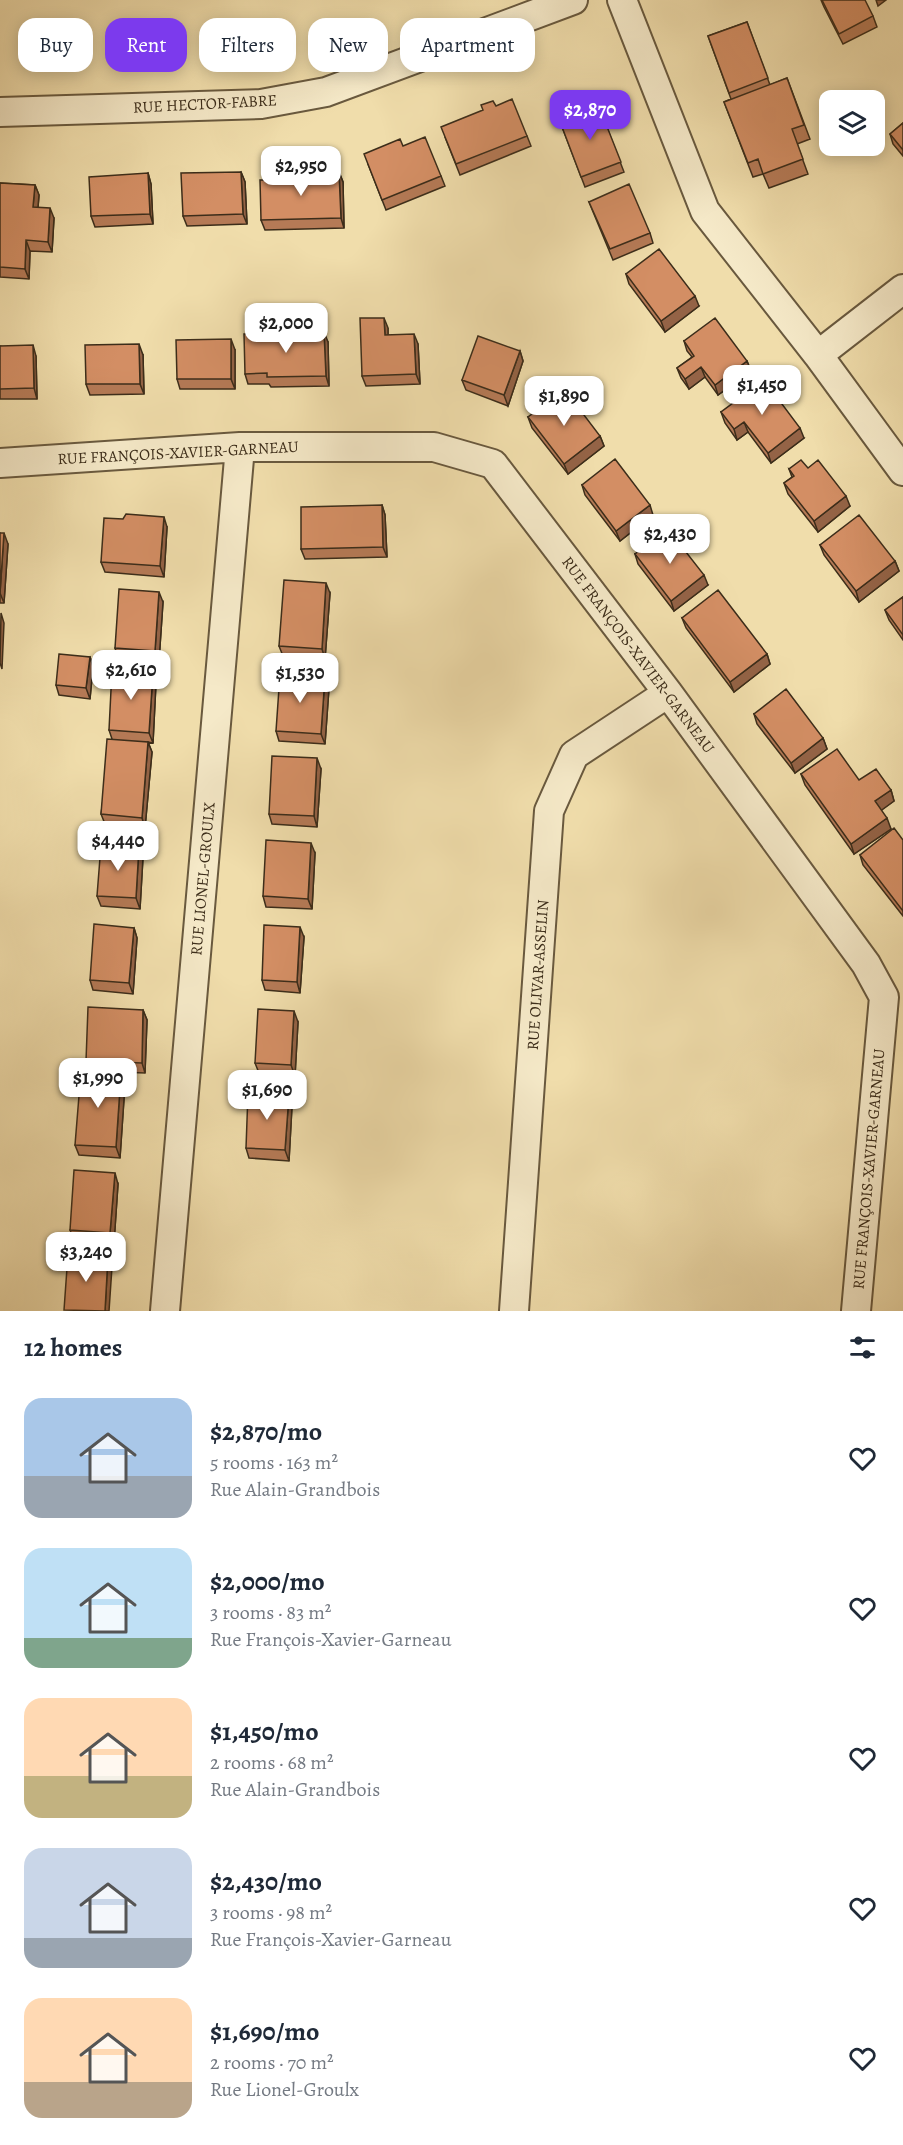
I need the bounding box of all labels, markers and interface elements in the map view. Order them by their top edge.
chip: Buy [18,18,93,72]
chip: Rent [105,18,187,72]
chip: Filters [199,18,296,72]
chip: New [308,18,388,72]
chip: Apartment [400,18,535,72]
street label: RUE HECTOR-FABRE [132,89,278,119]
pin: $2,870 [541,90,639,141]
map controls [819,90,885,156]
button: layers [819,90,885,156]
text: $2,870 [564,96,616,123]
pin: $2,950 [252,146,350,197]
text: $2,950 [275,152,327,179]
pin: $2,000 [237,303,335,354]
text: $2,000 [259,309,313,336]
pin: $1,450 [713,365,811,416]
text: $1,450 [737,371,787,398]
pin: $1,890 [515,376,613,427]
text: $1,890 [539,382,589,409]
street label: RUE FRANÇOIS-XAVIER-GARNEAU [57,436,299,470]
pin: $2,430 [621,514,719,565]
text: $2,430 [644,520,696,547]
street label: RUE FRANÇOIS-XAVIER-GARNEAU [557,552,720,758]
pin: $2,610 [82,650,180,701]
pin: $1,530 [251,653,349,704]
text: $2,610 [106,656,156,683]
text: $1,530 [275,659,325,686]
street label: RUE LIONEL-GROULX [185,801,221,956]
pin: $4,440 [69,821,167,872]
text: $4,440 [92,827,144,854]
street label: RUE OLIVAR-ASSELIN [522,899,554,1051]
street label: RUE FRANÇOIS-XAVIER-GARNEAU [848,1048,890,1290]
pin: $1,990 [49,1058,147,1109]
text: $1,990 [73,1064,123,1091]
pin: $1,690 [218,1070,316,1121]
text: $1,690 [242,1076,292,1103]
pin: $3,240 [37,1232,135,1283]
text: $3,240 [60,1238,112,1265]
text: 12 homes [24,1330,122,1365]
icon: filters [846,1331,879,1364]
text: $2,870/mo [210,1414,322,1449]
icon: home [72,1422,144,1494]
icon: heart [846,1442,879,1475]
text: 5 rooms · 163 m² [210,1449,338,1476]
text: Rue Alain-Grandbois [210,1476,380,1503]
text: $2,000/mo [210,1564,325,1599]
icon: home [72,1572,144,1644]
icon: heart [846,1592,879,1625]
text: 3 rooms · 83 m² [210,1599,331,1626]
text: Rue François-Xavier-Garneau [210,1626,452,1653]
text: $1,450/mo [210,1714,319,1749]
icon: home [72,1722,144,1794]
icon: heart [846,1742,879,1775]
text: 2 rooms · 68 m² [210,1749,334,1776]
text: Rue Alain-Grandbois [210,1776,380,1803]
text: $2,430/mo [210,1864,322,1899]
icon: home [72,1872,144,1944]
icon: heart [846,1892,879,1925]
text: 3 rooms · 98 m² [210,1899,332,1926]
text: Rue François-Xavier-Garneau [210,1926,452,1953]
text: $1,690/mo [210,2014,319,2049]
icon: home [72,2022,144,2094]
icon: heart [846,2042,879,2075]
text: 2 rooms · 70 m² [210,2049,334,2076]
text: Rue Lionel-Groulx [210,2076,359,2103]

